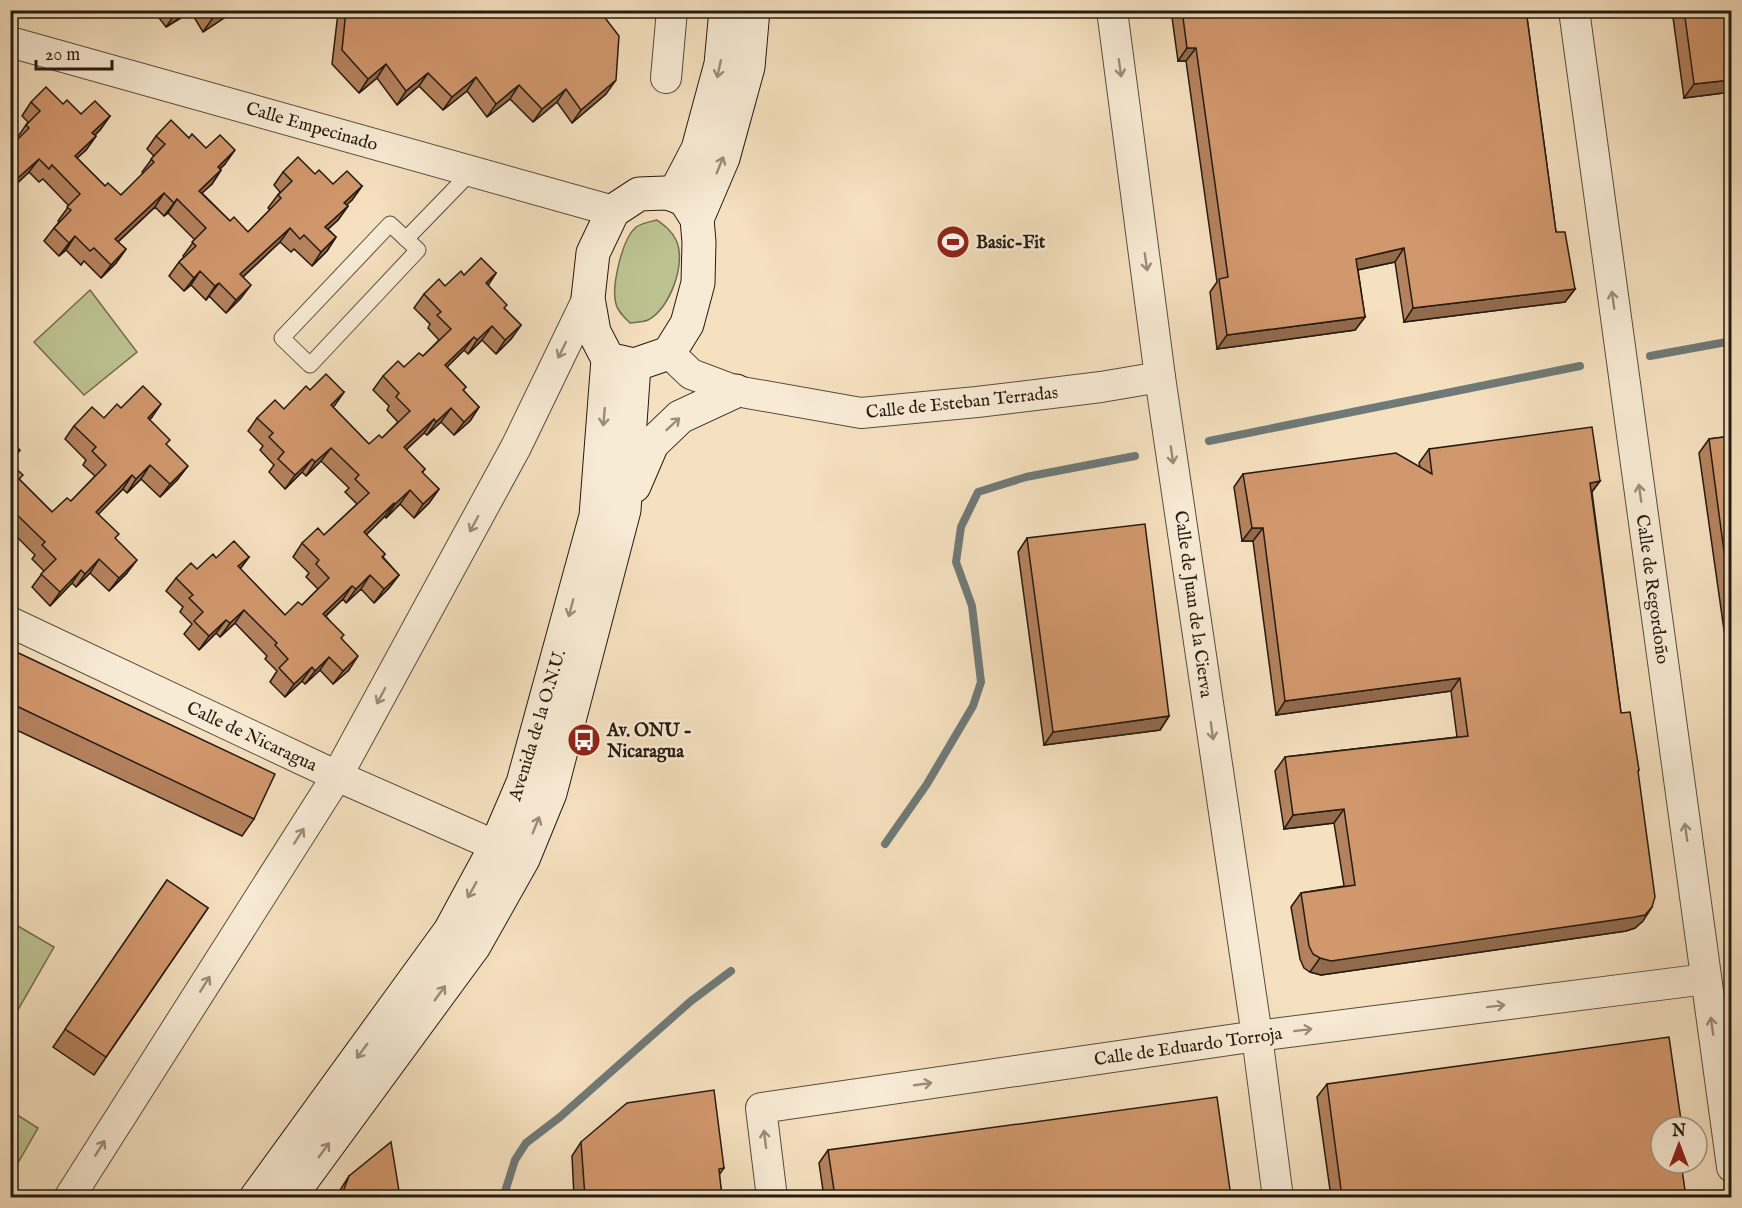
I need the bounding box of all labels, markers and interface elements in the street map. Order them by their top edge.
scale bar [36,33,112,71]
text: 20 m [45,44,80,67]
one-way arrow [713,58,724,78]
one-way arrow [1115,58,1126,78]
street label: Calle Empecinado [243,98,381,157]
one-way arrow [715,156,726,175]
sports icon: Basic-Fit [935,224,971,260]
place label: Basic-Fit [976,232,1046,255]
one-way arrow [1140,251,1151,271]
one-way arrow [1608,291,1619,311]
one-way arrow [556,341,568,359]
street label: Calle de Esteban Terradas [865,382,1059,425]
one-way arrow [598,407,609,426]
one-way arrow [665,417,680,431]
one-way arrow [1166,445,1177,464]
one-way arrow [1634,484,1645,504]
street label: Calle de Juan de la Cierva [1168,509,1217,699]
street label: Calle de Regordoño [1630,513,1673,666]
one-way arrow [468,515,480,532]
one-way arrow [565,598,576,617]
street label: Avenida de la O.N.U. [504,647,572,805]
one-way arrow [375,686,386,704]
street label: Calle de Nicaragua [182,697,320,778]
place label: Av. ONU - Nicaragua [606,720,692,764]
one-way arrow [1207,721,1218,740]
bus stop icon: Av. ONU - Nicaragua [566,722,602,758]
one-way arrow [532,816,543,835]
one-way arrow [1680,823,1691,843]
one-way arrow [293,828,305,845]
one-way arrow [466,881,478,898]
one-way arrow [199,976,211,992]
one-way arrow [433,986,446,1002]
one-way arrow [1486,1000,1506,1011]
one-way arrow [1707,1016,1718,1036]
street label: Calle de Eduardo Torroja [1093,1023,1284,1072]
one-way arrow [1293,1025,1312,1036]
one-way arrow [356,1043,368,1059]
one-way arrow [912,1079,932,1090]
north arrow [1649,1115,1709,1175]
text: N [1671,1122,1686,1142]
one-way arrow [759,1130,770,1150]
one-way arrow [95,1140,107,1157]
one-way arrow [318,1143,330,1159]

